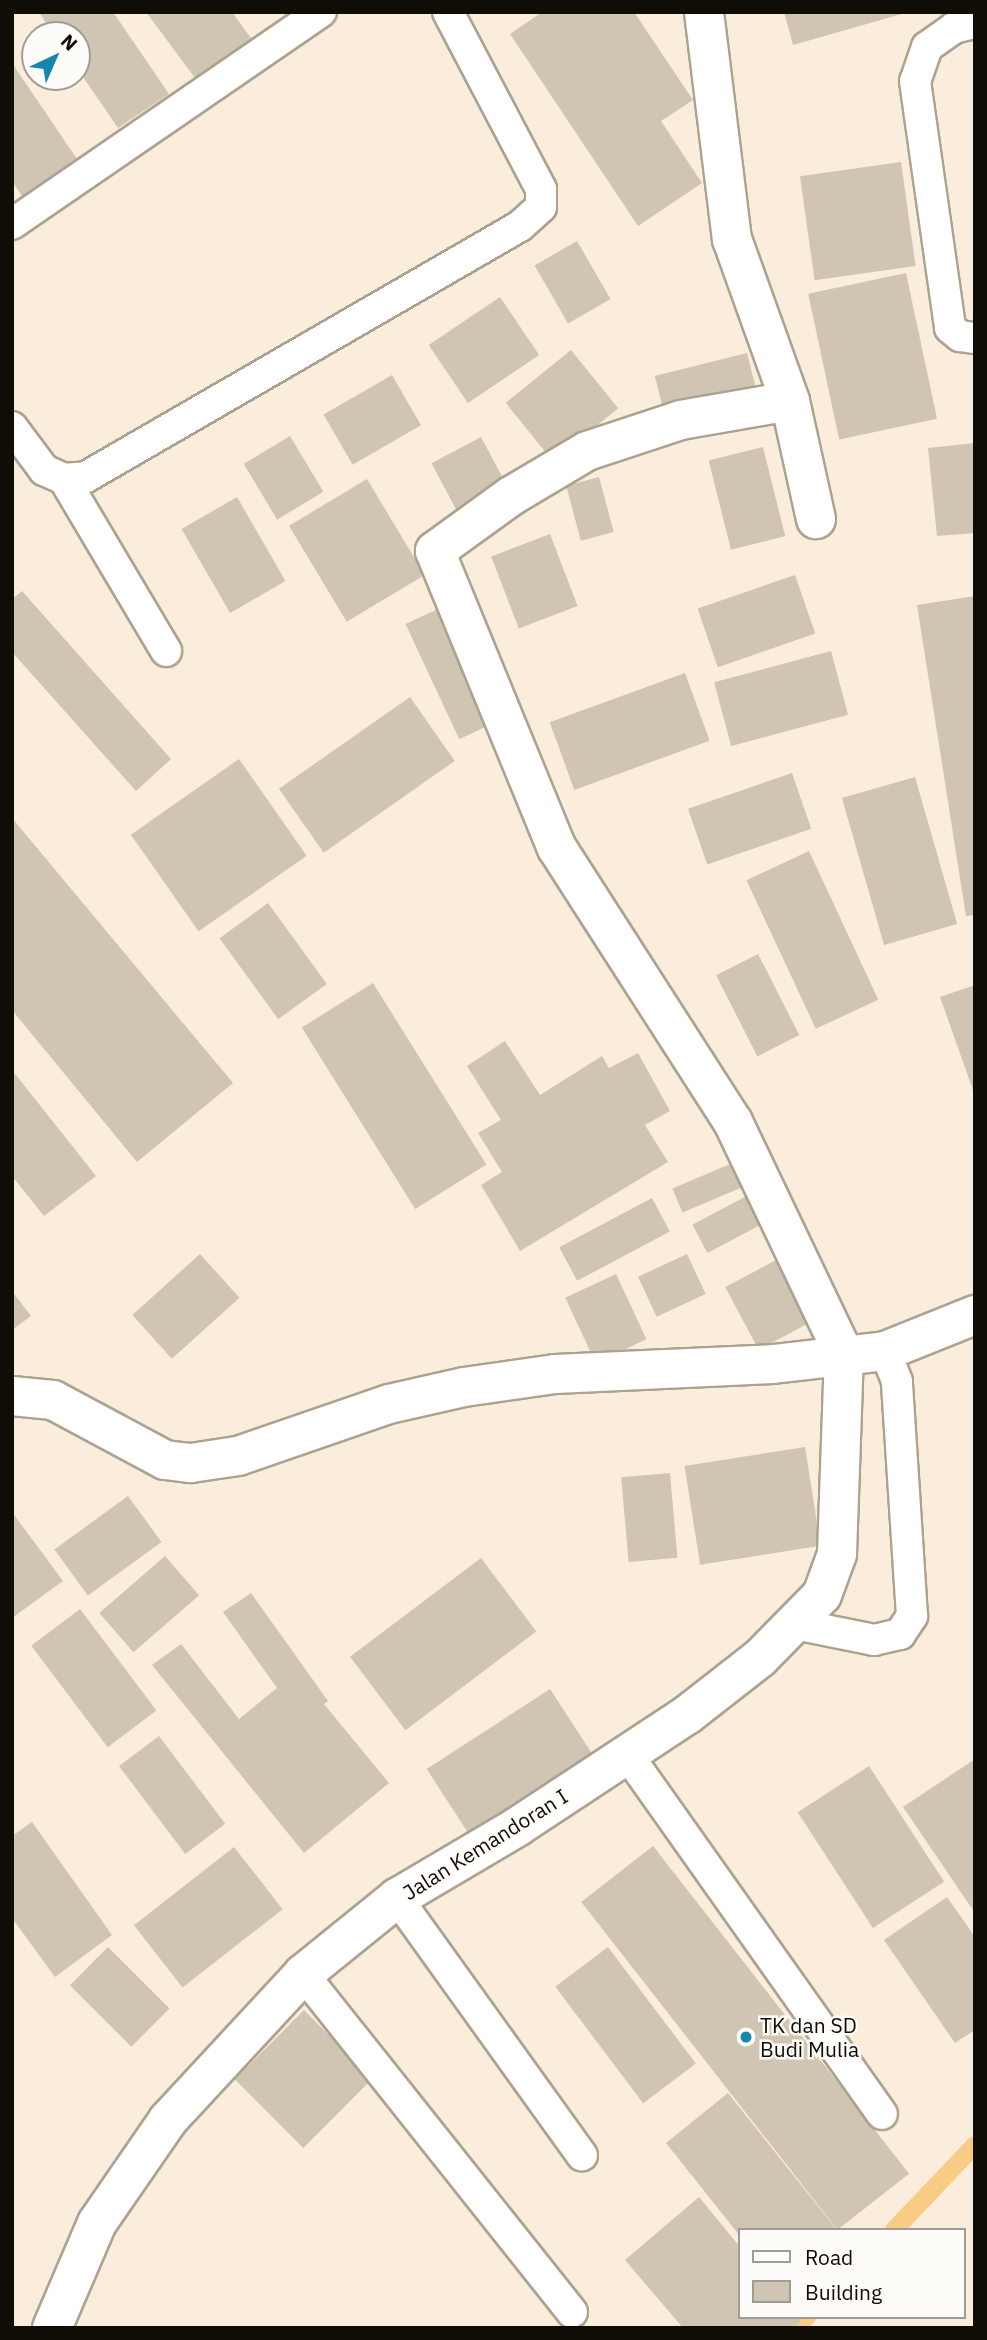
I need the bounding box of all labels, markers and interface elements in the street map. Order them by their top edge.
north arrow [21,21,91,91]
text: N [56,29,82,56]
street label: Jalan Kemandoran I [398,1783,572,1905]
place label: TK dan SD Budi Mulia [760,2012,859,2062]
marker: TK dan SD Budi Mulia [738,2029,754,2045]
legend [738,2228,966,2319]
text: Road [805,2243,853,2271]
text: Building [805,2278,882,2306]

